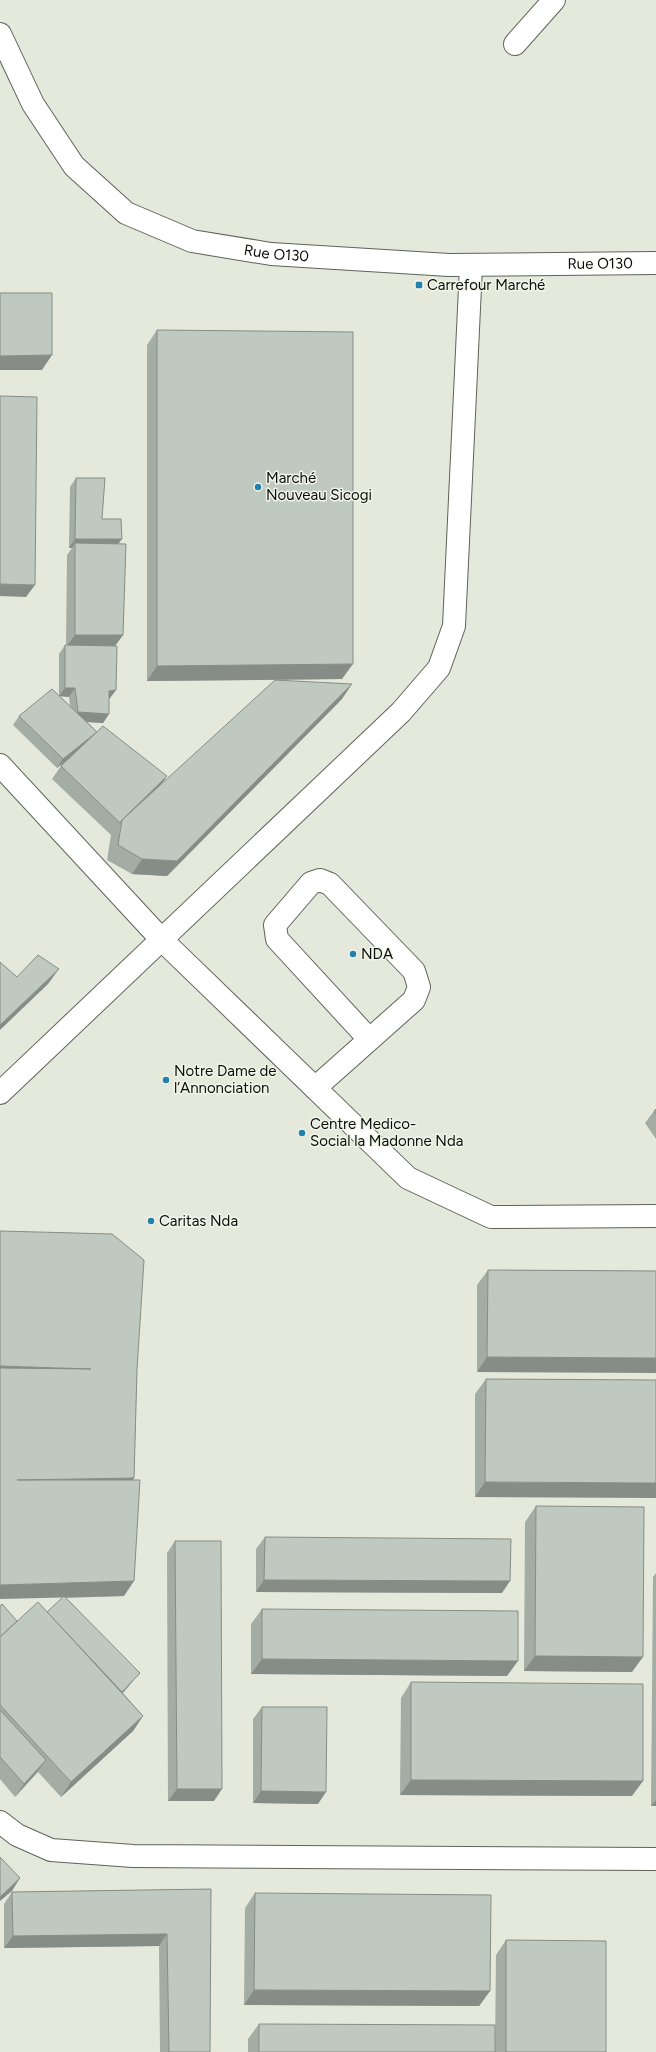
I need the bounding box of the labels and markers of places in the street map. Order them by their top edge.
place label: Carrefour Marché [427,276,545,294]
marker: Carrefour Marché [414,280,424,290]
place label: Marché Nouveau Sicogi [266,469,372,504]
marker: Marché Nouveau Sicogi [253,482,263,492]
place label: NDA [361,945,393,963]
marker: NDA [348,949,358,959]
place label: Notre Dame de l’Annonciation [174,1062,277,1097]
marker: Notre Dame de l’Annonciation [161,1075,171,1085]
place label: Centre Medico- Social la Madonne Nda [310,1115,463,1150]
marker: Centre Medico- Social la Madonne Nda [297,1128,307,1138]
place label: Caritas Nda [159,1212,238,1230]
marker: Caritas Nda [146,1216,156,1226]

